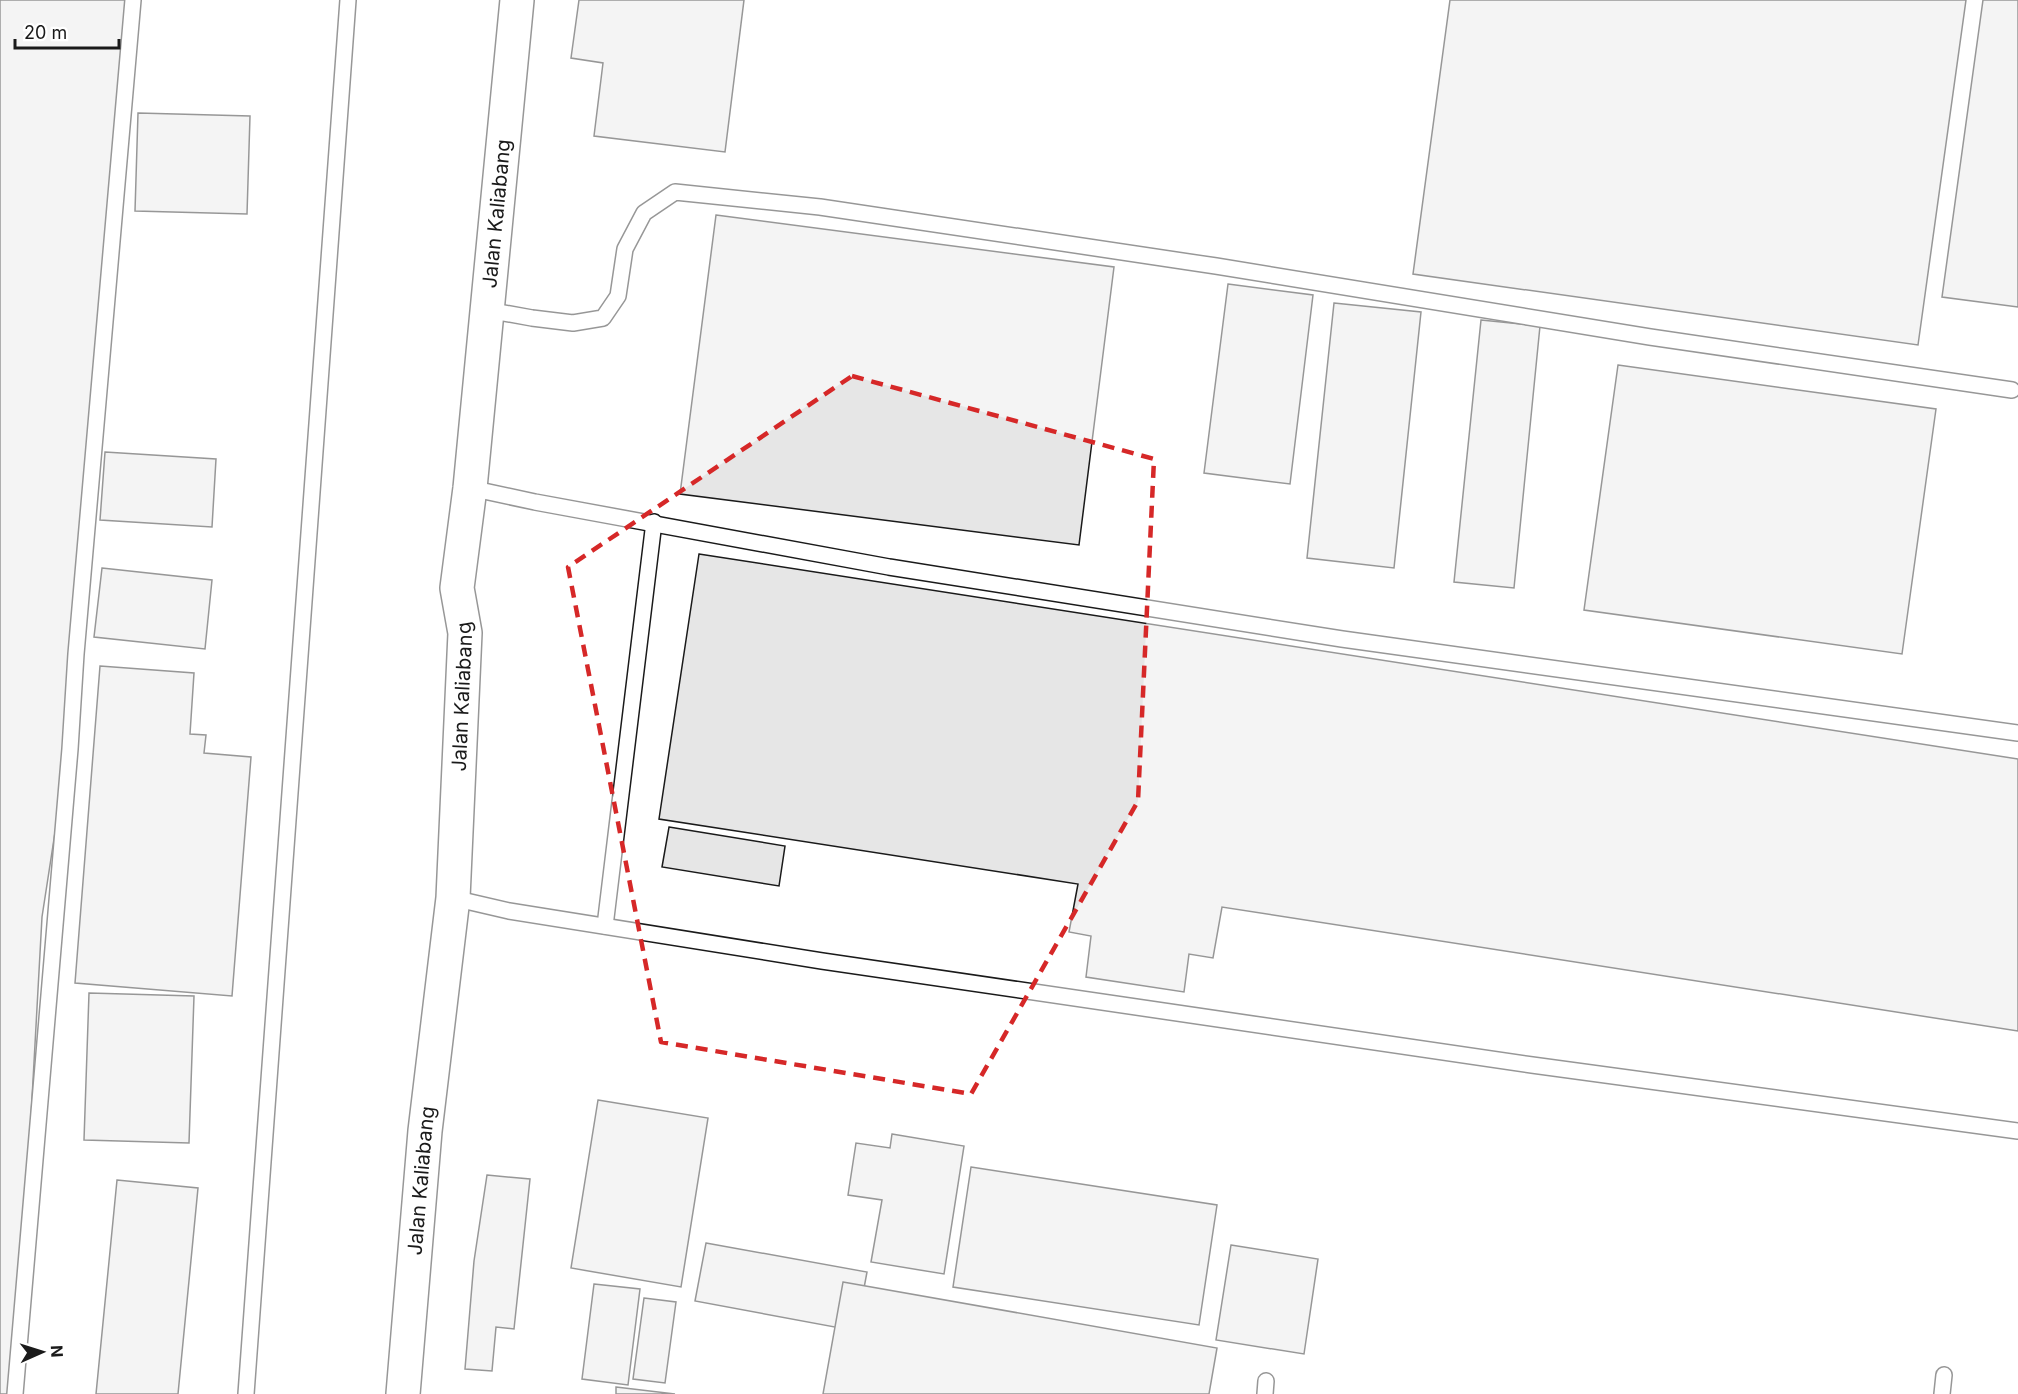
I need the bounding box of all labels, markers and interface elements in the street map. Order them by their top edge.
scale bar [15,12,118,50]
text: 20 m [24,22,67,43]
street label: Jalan Kaliabang [477,138,516,289]
street label: Jalan Kaliabang [447,620,477,772]
street label: Jalan Kaliabang [403,1105,440,1256]
north arrow [12,1322,72,1382]
text: N [47,1345,67,1358]

